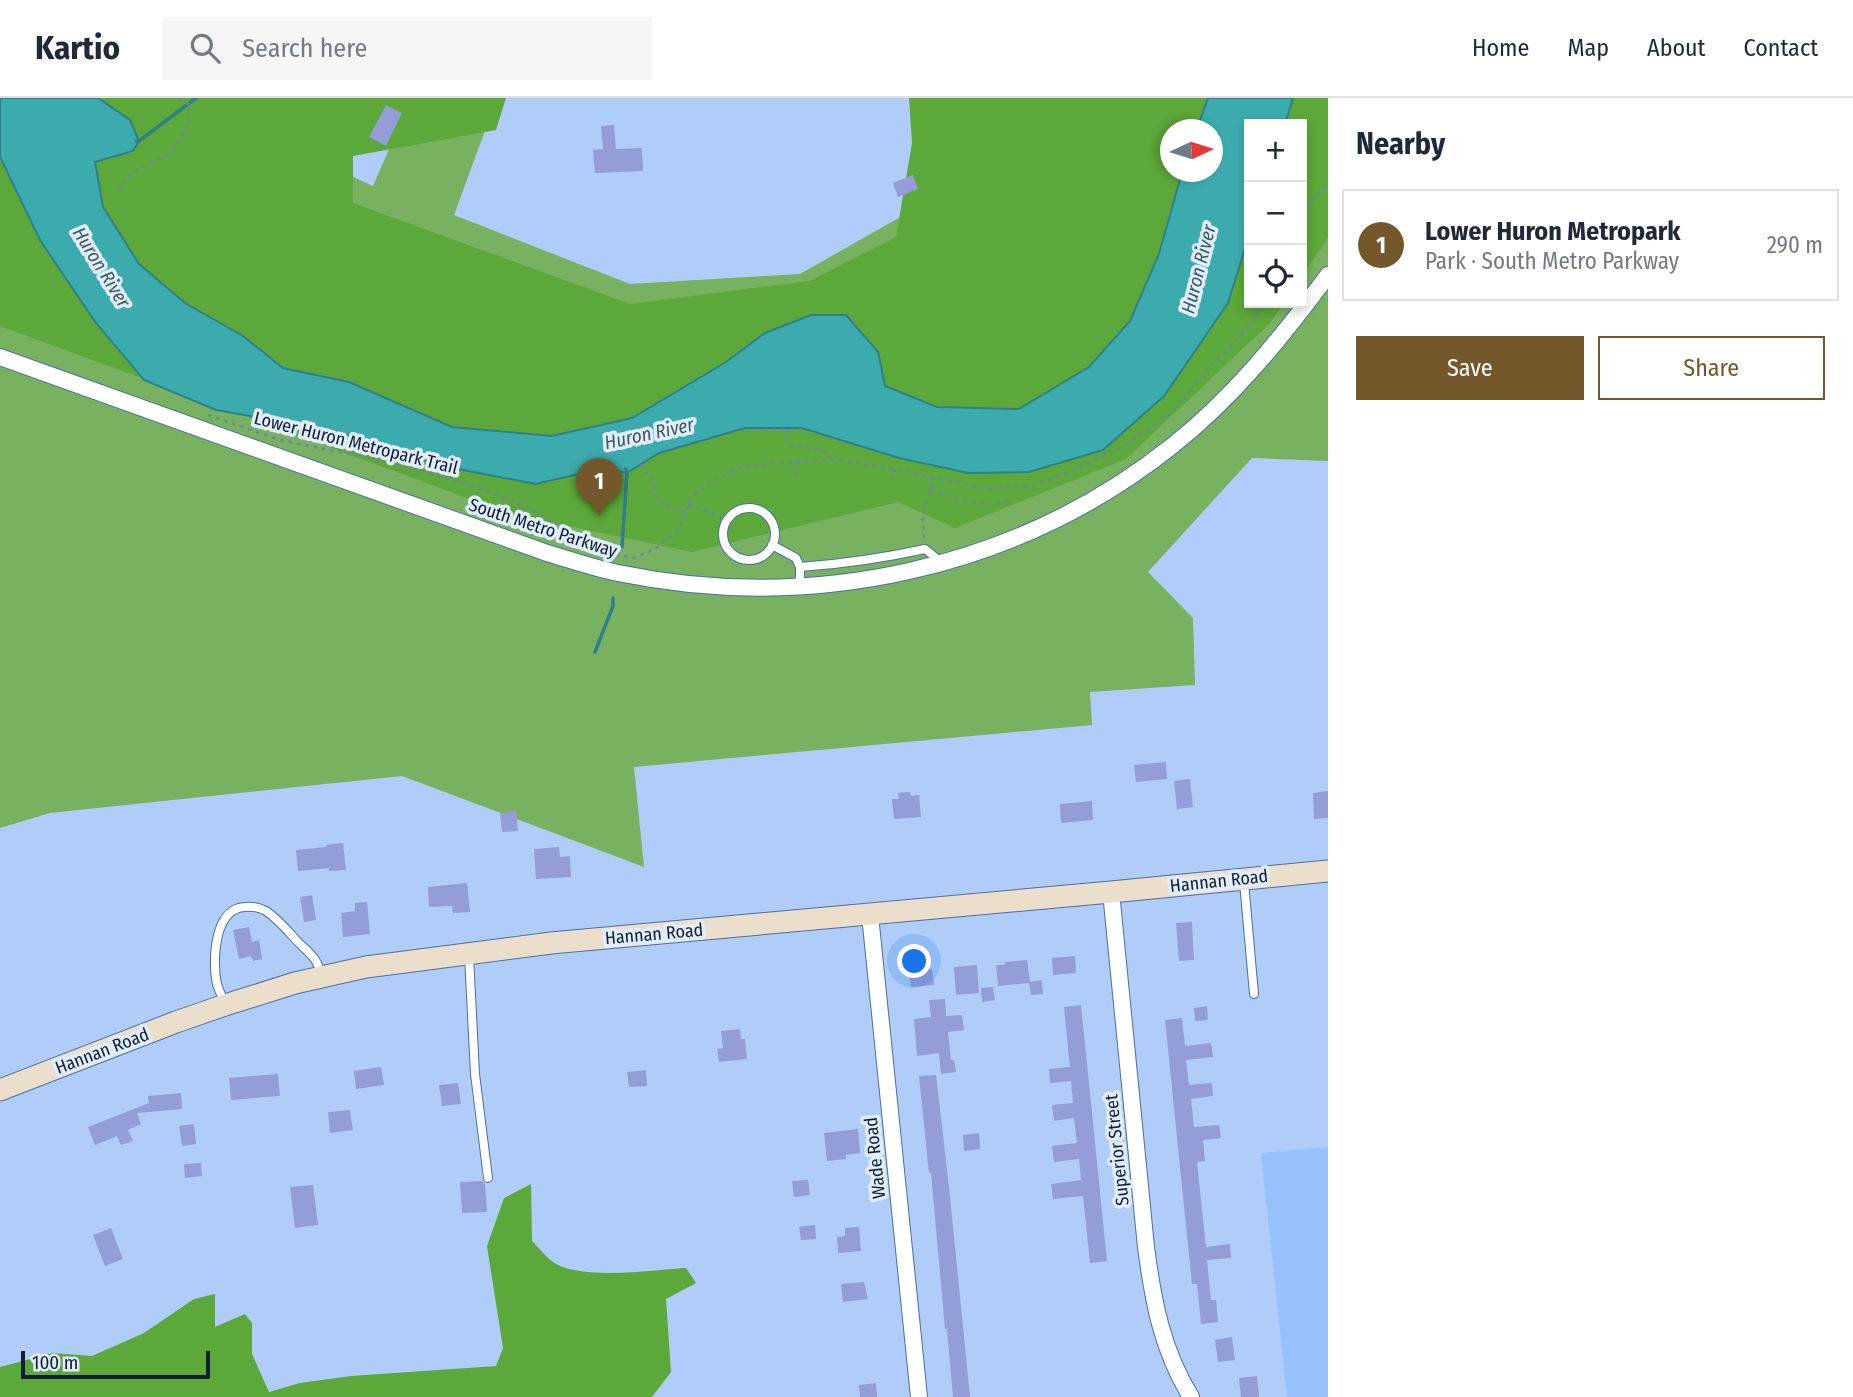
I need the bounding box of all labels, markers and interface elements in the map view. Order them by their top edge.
search box [162,17,652,80]
text: Kartio [35,28,120,68]
icon: search [186,29,224,67]
text: Search here [242,33,367,64]
text: Home [1472,34,1529,62]
text: Map [1567,34,1609,62]
text: About [1647,34,1705,62]
text: Contact [1743,34,1818,62]
north arrow [1160,119,1223,182]
map controls [1244,119,1307,308]
button: + [1244,119,1307,182]
text: Nearby [1356,126,1445,162]
button: − [1244,182,1307,245]
text: Lower Huron Metropark [1425,216,1681,247]
water label: Huron River [1176,221,1221,316]
water label: Huron River [68,223,136,313]
text: 1 [1376,231,1386,259]
text: 290 m [1767,231,1823,259]
button: locate [1244,245,1307,308]
text: Park · South Metro Parkway [1425,247,1679,275]
button: Save [1356,336,1584,400]
button: Share [1598,336,1825,400]
street label: Lower Huron Metropark Trail [252,407,460,479]
water label: Huron River [602,413,697,454]
pin: 1 [576,458,622,516]
street label: South Metro Parkway [466,494,620,562]
street label: Hannan Road [1169,865,1269,897]
street label: Hannan Road [604,919,704,949]
your location [897,944,931,978]
street label: Hannan Road [52,1023,152,1079]
street label: Superior Street [1100,1093,1134,1207]
street label: Wade Road [860,1116,890,1200]
scale bar [21,1348,210,1380]
text: 100 m [32,1351,78,1374]

